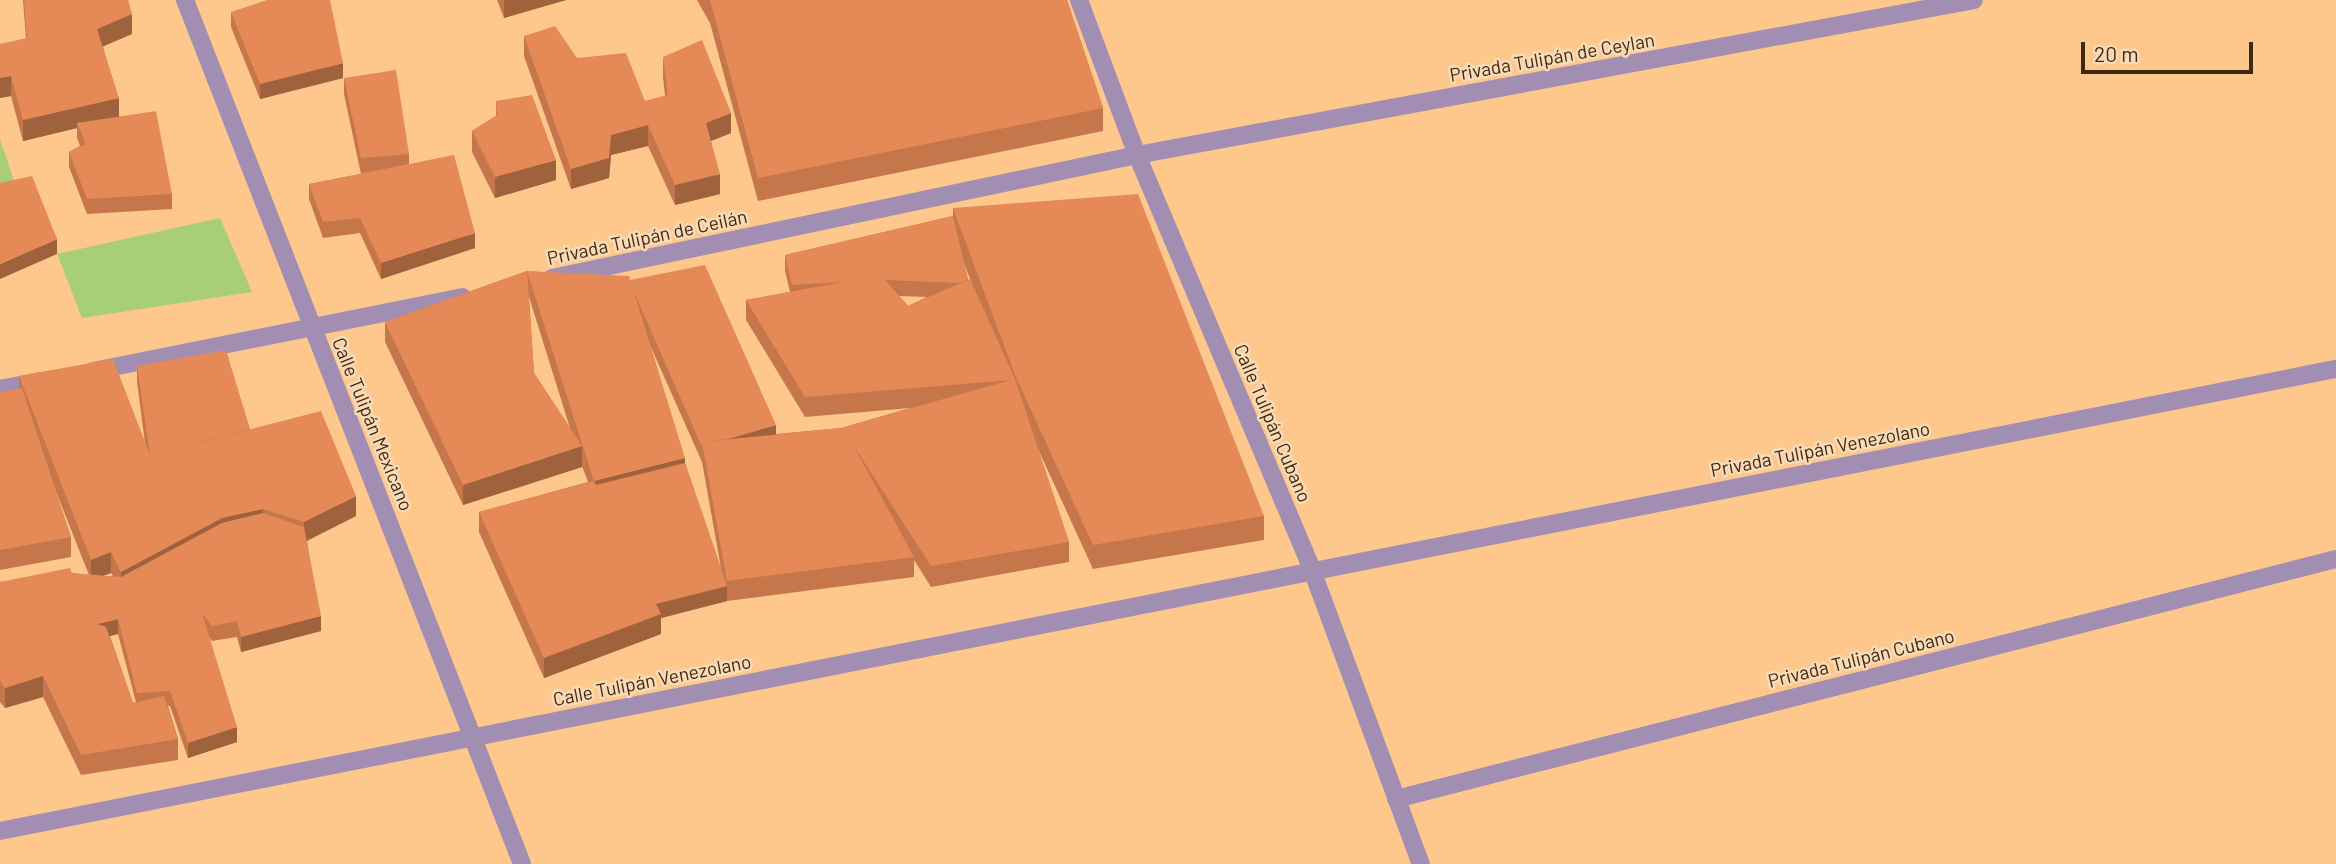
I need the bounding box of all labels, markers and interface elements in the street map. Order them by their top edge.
street label: Privada Tulipán de Ceylan [1448,28,1656,86]
scale bar [2084,28,2256,72]
text: 20 m [2094,41,2139,66]
street label: Privada Tulipán de Ceilán [545,205,749,269]
street label: Calle Tulipán Mexicano [328,334,418,514]
street label: Calle Tulipán Cubano [1229,340,1317,506]
street label: Privada Tulipán Venezolano [1708,417,1932,481]
street label: Privada Tulipán Cubano [1765,624,1957,692]
street label: Calle Tulipán Venezolano [551,650,753,710]

